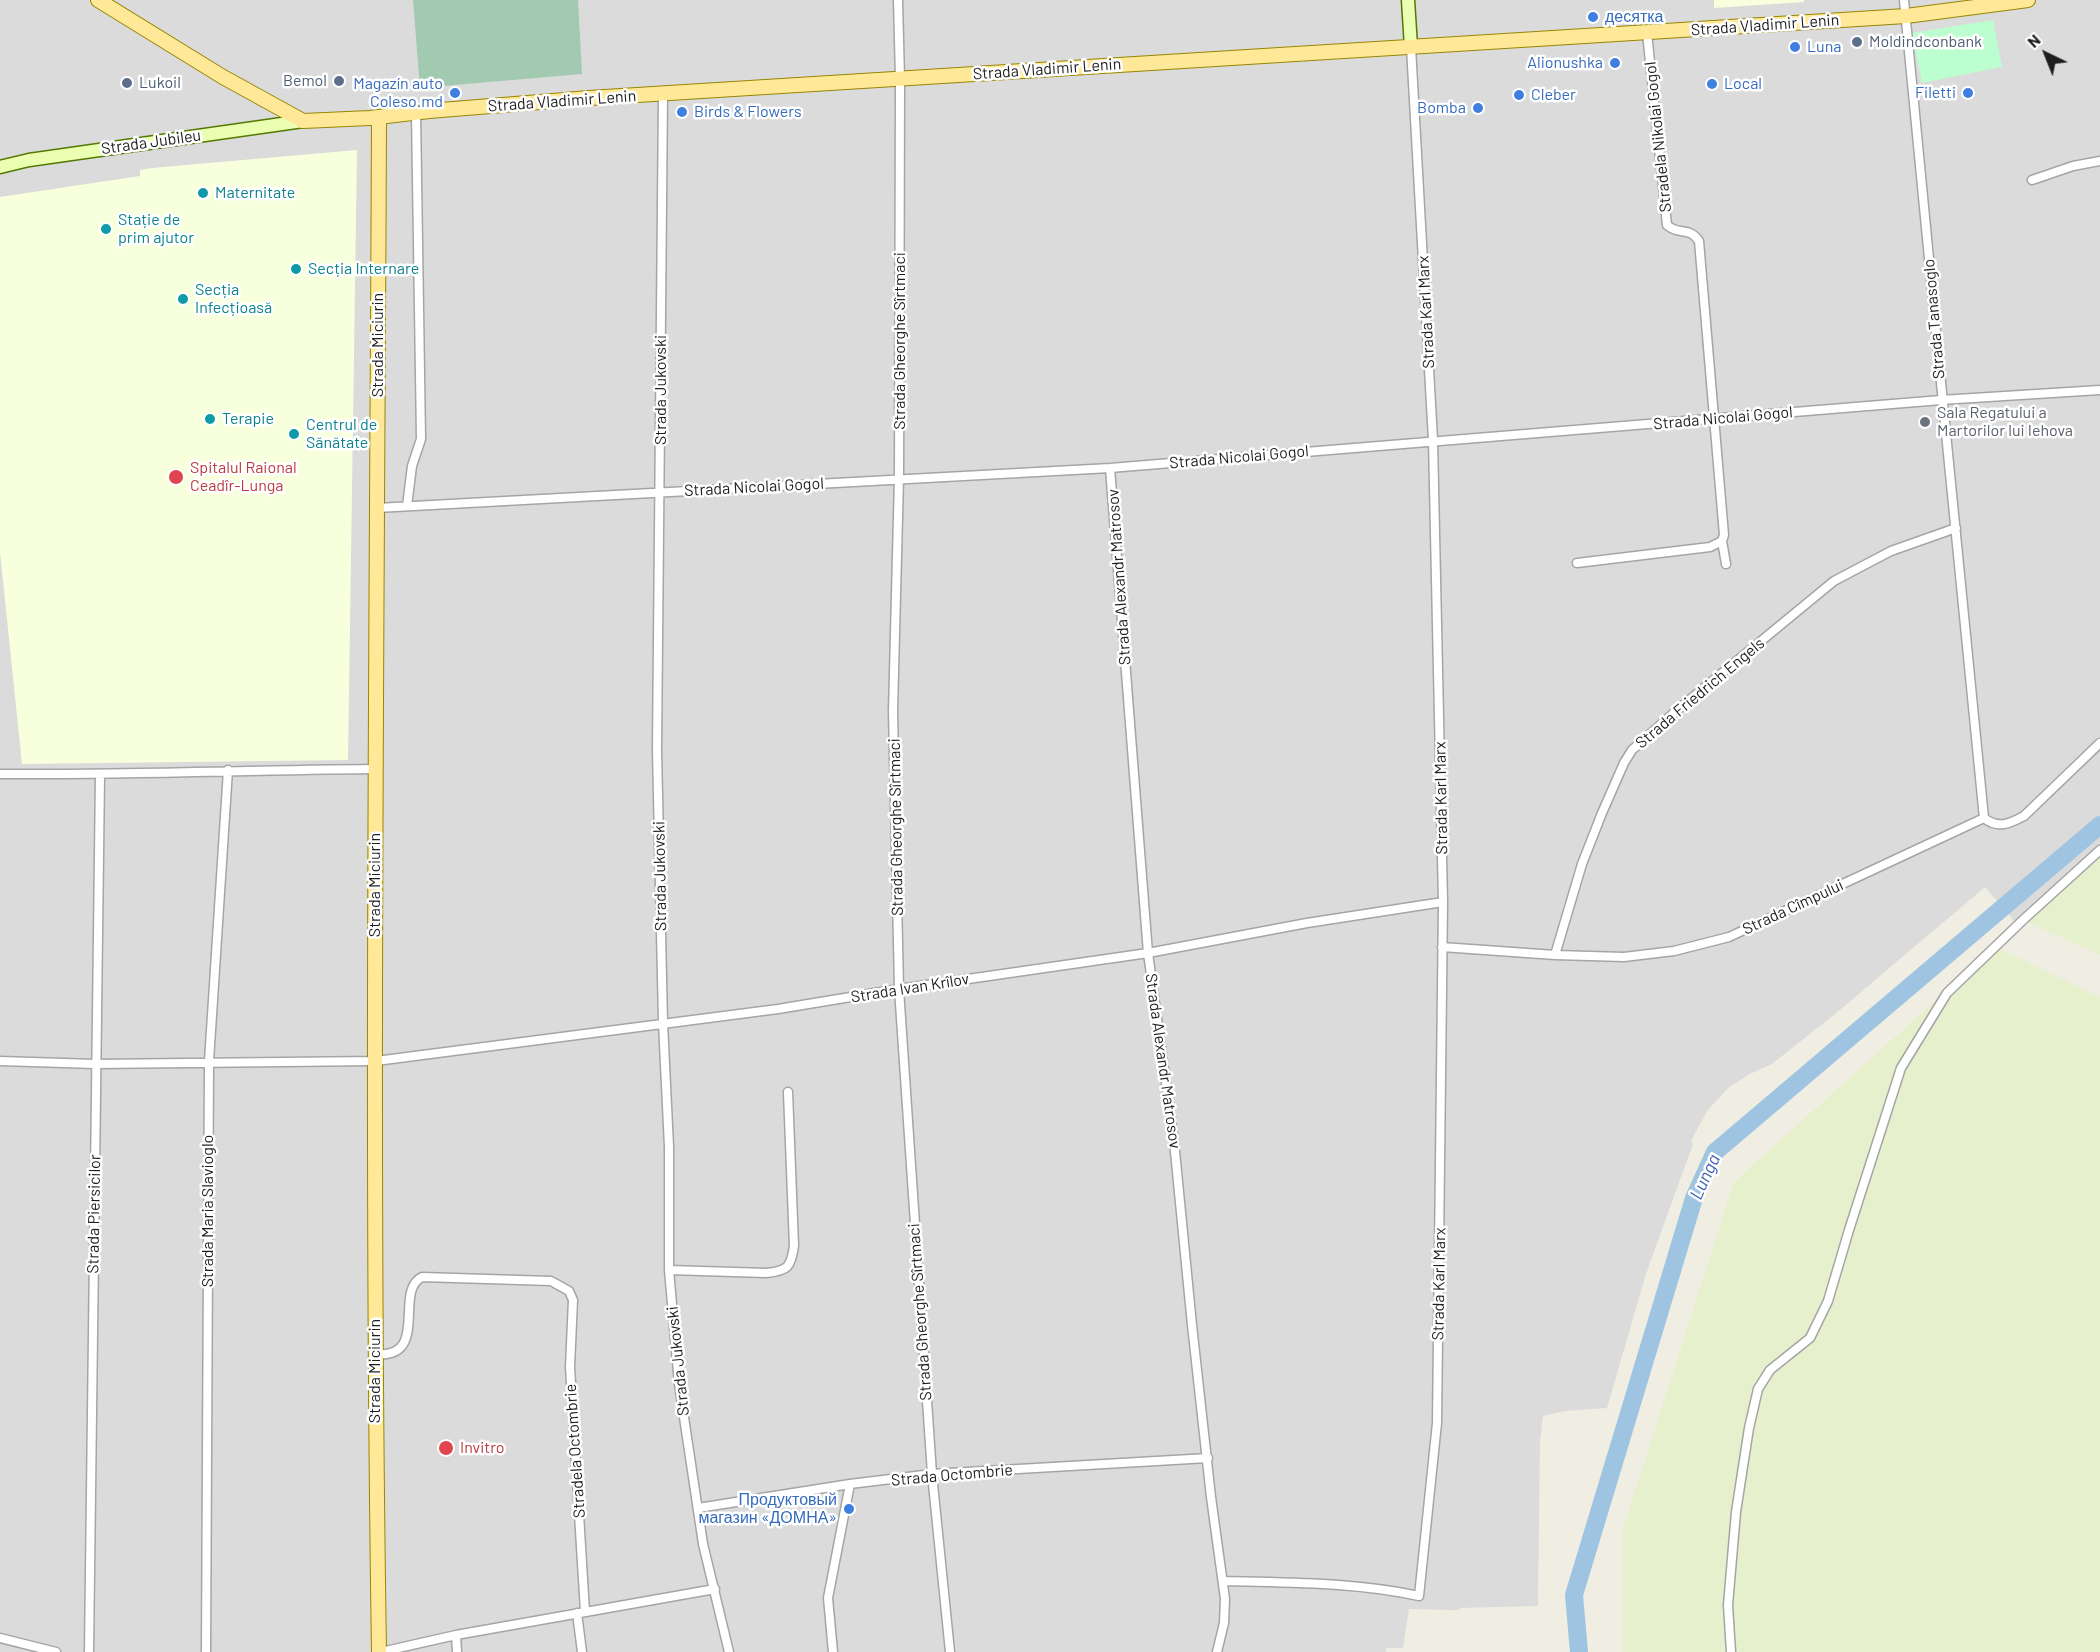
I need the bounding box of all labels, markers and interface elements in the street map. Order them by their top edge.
place label: десятка [1605,7,1663,27]
marker: десятка [1586,10,1600,24]
street label: Strada Vladimir Lenin [1690,10,1840,40]
north arrow [2016,24,2076,84]
text: N [2023,30,2044,51]
place label: Moldindconbank [1869,32,1982,52]
marker: Moldindconbank [1850,35,1864,49]
place label: Luna [1807,37,1841,57]
marker: Luna [1788,40,1802,54]
place label: Alionushka [1527,53,1603,73]
street label: Strada Vladimir Lenin [972,54,1122,84]
marker: Alionushka [1608,56,1622,70]
street label: Stradela Nikolai Gogol [1641,61,1675,213]
place label: Bemol [283,71,327,91]
place label: Lukoil [139,73,181,93]
marker: Bemol [332,74,346,88]
place label: Magazín auto Coleso.md [353,74,443,112]
place label: Local [1724,74,1762,94]
marker: Lukoil [120,76,134,90]
marker: Local [1705,77,1719,91]
place label: Filetti [1915,83,1956,103]
place label: Cleber [1531,85,1576,105]
marker: Magazín auto Coleso.md [448,86,462,100]
street label: Strada Vladimir Lenin [487,86,637,116]
marker: Filetti [1961,86,1975,100]
marker: Cleber [1512,88,1526,102]
place label: Bomba [1417,98,1466,118]
marker: Bomba [1471,101,1485,115]
place label: Birds & Flowers [694,102,802,122]
marker: Birds & Flowers [675,105,689,119]
street label: Strada Jubileu [100,125,202,159]
place label: Maternitate [215,183,295,203]
marker: Maternitate [196,186,210,200]
place label: Stație de prim ajutor [118,210,194,248]
marker: Stație de prim ajutor [99,222,113,236]
street label: Strada Gheorghe Sîrtmaci [890,252,910,430]
street label: Strada Karl Marx [1413,255,1439,369]
street label: Strada Tanasoglo [1919,258,1949,380]
place label: Secția Internare [308,259,419,279]
marker: Secția Internare [289,262,303,276]
place label: Secția Infecțioasă [195,280,272,318]
marker: Secția Infecțioasă [176,292,190,306]
street label: Strada Miciurin [368,293,388,397]
street label: Strada Jukovski [651,335,671,445]
street label: Strada Nicolai Gogol [1653,402,1793,434]
place label: Sala Regatului a Martorilor lui Iehova [1937,403,2073,441]
place label: Terapie [222,409,274,429]
marker: Terapie [203,412,217,426]
place label: Centrul de Sănătate [306,415,377,453]
marker: Sala Regatului a Martorilor lui Iehova [1918,415,1932,429]
marker: Centrul de Sănătate [287,427,301,441]
street label: Strada Nicolai Gogol [1169,441,1309,473]
place label: Spitalul Raional Ceadîr-Lunga [190,458,297,496]
marker: Spitalul Raional Ceadîr-Lunga [167,468,185,486]
street label: Strada Nicolai Gogol [684,474,824,500]
street label: Strada Alexandr Matrosov [1103,488,1135,666]
street label: Strada Friedrich Engels [1632,634,1768,752]
street label: Strada Gheorghe Sîrtmaci [885,738,907,916]
street label: Strada Karl Marx [1430,741,1452,855]
street label: Strada Jukovski [649,821,671,931]
street label: Strada Miciurin [365,833,385,937]
street label: Strada Cîmpului [1739,875,1847,939]
street label: Strada Ivan Krîlov [849,969,971,1007]
street label: Strada Alexandr Matrosov [1141,972,1185,1150]
street label: Strada Maria Slavioglo [198,1135,218,1287]
water label: Lunga [1685,1151,1725,1203]
street label: Strada Piersicilor [83,1154,105,1274]
street label: Strada Gheorghe Sîrtmaci [904,1223,936,1401]
street label: Strada Karl Marx [1428,1227,1450,1341]
street label: Strada Jukovski [663,1305,693,1417]
street label: Strada Miciurin [365,1319,385,1423]
street label: Stradela Octombrie [561,1383,589,1519]
place label: Invitro [460,1438,505,1458]
marker: Invitro [437,1439,455,1457]
street label: Strada Octombrie [890,1460,1014,1490]
place label: Продуктовый магазин «ДОМНА» [698,1490,837,1528]
marker: Продуктовый магазин «ДОМНА» [842,1502,856,1516]

